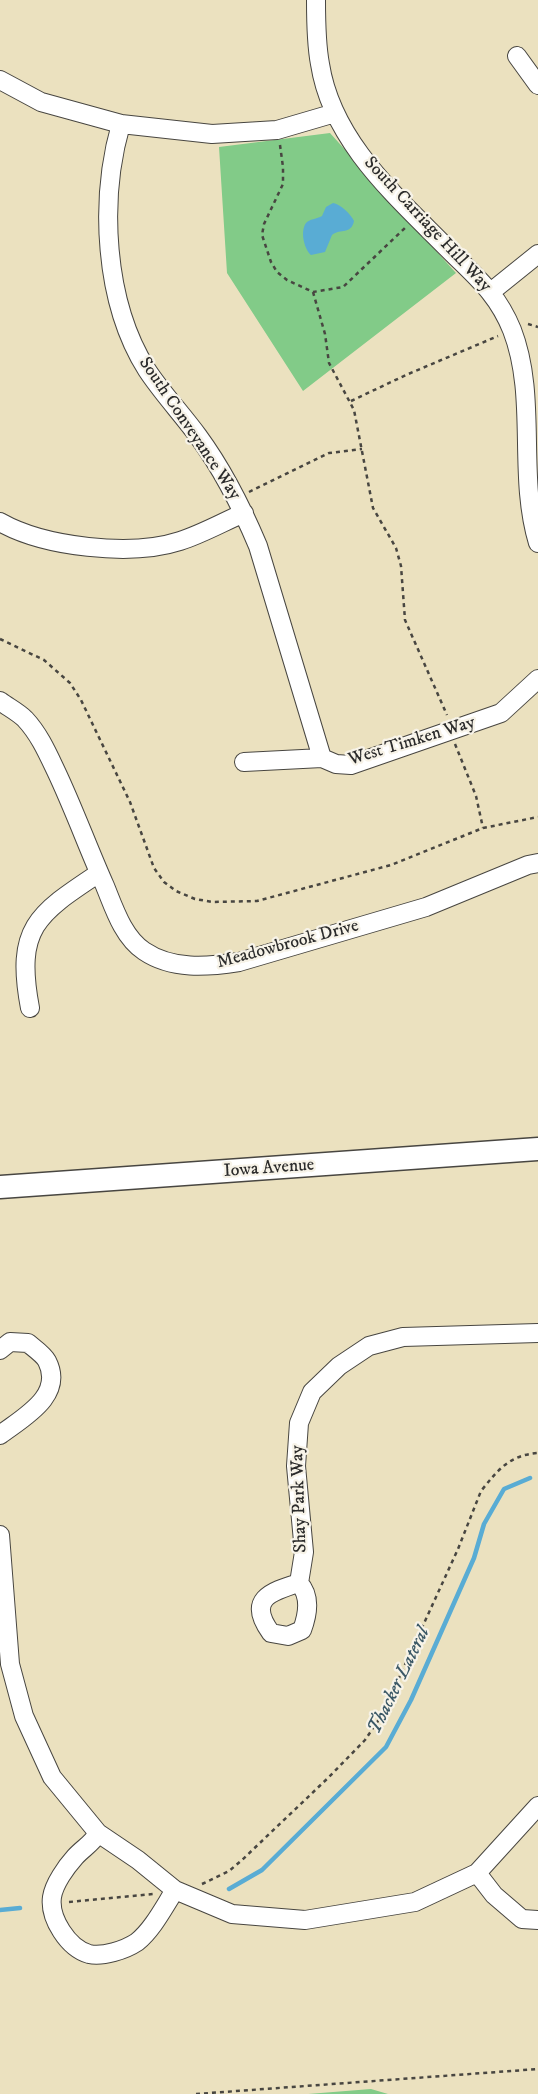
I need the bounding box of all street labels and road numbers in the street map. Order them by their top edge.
street label: South Carriage Hill Way [359,153,495,297]
street label: South Conveyance Way [133,354,245,504]
street label: West Timken Way [346,712,478,772]
street label: Meadowbrook Drive [215,916,361,974]
street label: Iowa Avenue [223,1155,315,1183]
street label: Shay Park Way [287,1445,313,1553]

